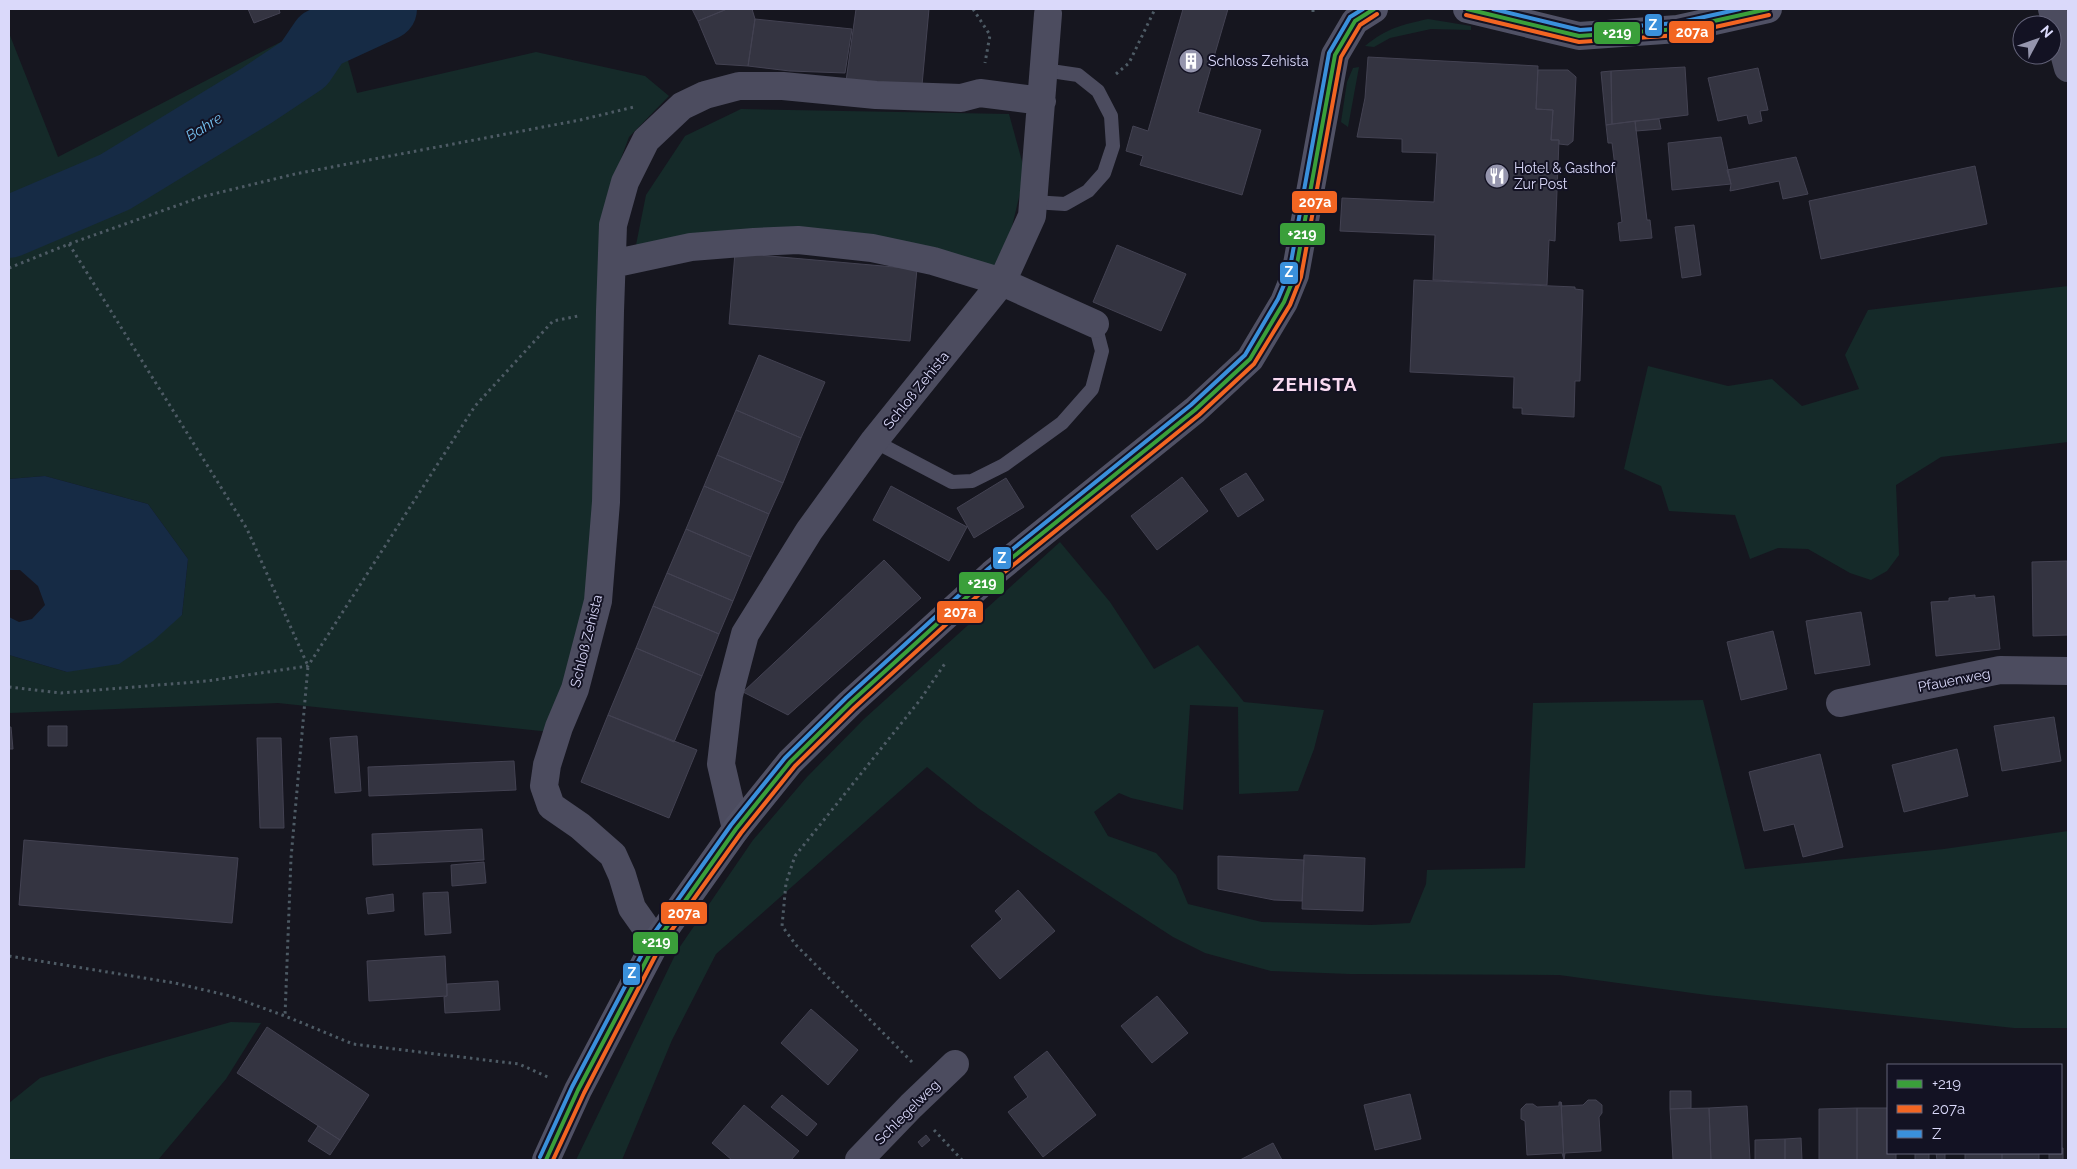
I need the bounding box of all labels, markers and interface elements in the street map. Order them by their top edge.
line badge: Z [1644,13,1663,37]
north arrow [2012,15,2062,65]
text: Z [1649,17,1658,33]
line badge: 207a [1668,20,1715,44]
line badge: +219 [1593,21,1641,45]
text: N [2037,22,2056,41]
text: 207a [1676,24,1708,40]
text: +219 [1603,25,1631,41]
building icon: Schloss Zehista [1178,48,1204,74]
place label: Schloss Zehista [1208,53,1309,69]
water label: Bahre [182,109,226,145]
place label: Hotel & Gasthof Zur Post [1514,160,1617,192]
restaurant icon: Hotel & Gasthof Zur Post [1484,163,1510,189]
line badge: 207a [1291,190,1338,214]
text: 207a [1299,194,1331,210]
line badge: +219 [1279,222,1326,246]
text: +219 [1288,226,1316,242]
line badge: Z [1279,261,1299,285]
text: Z [1285,264,1294,280]
street label: Schloß Zehista [880,348,952,432]
district label: ZEHISTA [1273,373,1357,395]
line badge: Z [992,546,1012,570]
text: Z [998,550,1007,566]
line badge: +219 [958,571,1005,595]
text: +219 [968,575,996,591]
street label: Schloß Zehista [567,593,605,689]
line badge: 207a [936,600,984,624]
text: 207a [944,604,976,620]
street label: Pfauenweg [1916,665,1992,695]
line badge: 207a [660,901,708,925]
text: 207a [668,905,700,921]
line badge: +219 [632,931,679,955]
text: +219 [642,934,670,950]
line badge: Z [622,962,641,986]
text: Z [628,965,637,981]
legend [1887,1064,2062,1154]
text: +219 [1932,1075,1961,1093]
street label: Schlegelweg [871,1076,943,1148]
text: 207a [1932,1100,1965,1118]
text: Z [1932,1125,1941,1143]

